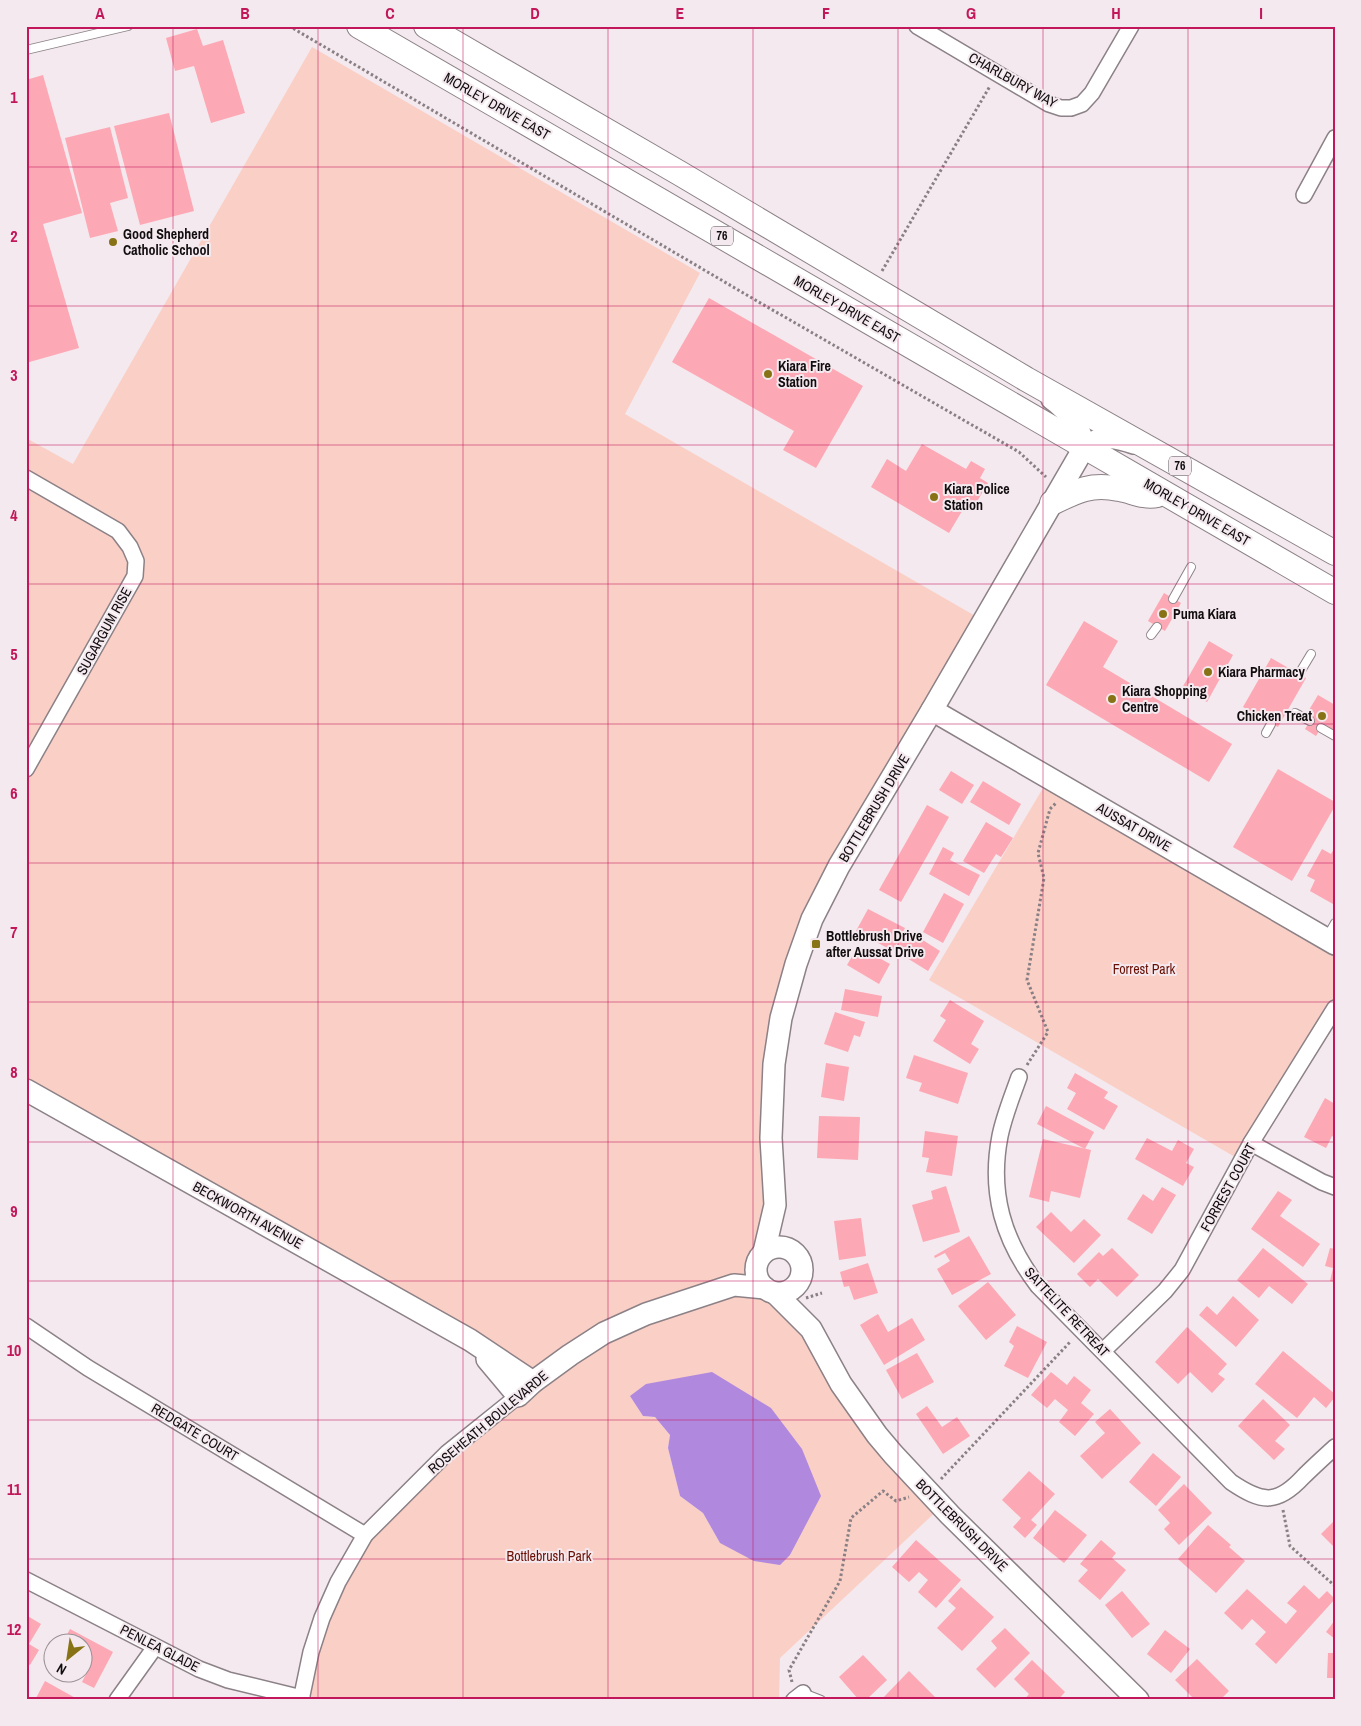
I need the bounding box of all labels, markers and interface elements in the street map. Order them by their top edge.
text: A [95,2,105,24]
text: B [240,2,250,24]
text: C [385,2,395,24]
text: D [530,2,540,24]
text: E [676,2,685,24]
text: F [822,2,830,24]
text: G [966,2,976,24]
text: H [1111,2,1121,24]
text: I [1259,2,1263,24]
street label: CHARLBURY WAY [966,48,1061,112]
street label: MORLEY DRIVE EAST [441,68,553,144]
text: 1 [10,86,18,108]
text: 2 [10,225,18,247]
place label: Good Shepherd Catholic School [123,225,210,259]
road number: 76 [711,227,733,246]
marker: Good Shepherd Catholic School [107,236,119,248]
street label: MORLEY DRIVE EAST [791,271,903,347]
place label: Kiara Fire Station [778,357,831,391]
text: 3 [10,364,18,386]
marker: Kiara Fire Station [762,368,774,380]
road number: 76 [1169,456,1191,476]
street label: MORLEY DRIVE EAST [1141,474,1253,550]
place label: Kiara Police Station [944,480,1010,514]
marker: Kiara Police Station [928,491,940,503]
text: 4 [10,504,18,526]
street label: SUGARGUM RISE [72,584,136,678]
place label: Puma Kiara [1173,605,1237,623]
marker: Puma Kiara [1157,608,1169,620]
text: 5 [10,643,18,665]
place label: Kiara Pharmacy [1218,663,1305,681]
marker: Kiara Pharmacy [1202,666,1214,678]
place label: Kiara Shopping Centre [1122,682,1207,716]
marker: Kiara Shopping Centre [1106,693,1118,705]
place label: Chicken Treat [1237,707,1312,725]
marker: Chicken Treat [1316,710,1328,722]
street label: BOTTLEBRUSH DRIVE [835,751,913,865]
text: 6 [10,782,18,804]
street label: AUSSAT DRIVE [1093,798,1175,856]
text: 7 [10,921,18,943]
place label: Bottlebrush Drive after Aussat Drive [826,927,924,961]
marker: Bottlebrush Drive after Aussat Drive [810,938,822,950]
park label: Forrest Park [1113,960,1176,978]
text: 8 [10,1061,18,1083]
street label: FORREST COURT [1196,1140,1260,1234]
street label: BECKWORTH AVENUE [190,1177,306,1253]
text: 9 [10,1200,18,1222]
street label: SATTELITE RETREAT [1021,1263,1113,1361]
text: 10 [7,1339,21,1361]
street label: ROSEHEATH BOULEVARDE [424,1366,552,1478]
street label: REDGATE COURT [148,1399,242,1465]
street label: BOTTLEBRUSH DRIVE [912,1475,1012,1575]
text: 11 [7,1478,22,1500]
park label: Bottlebrush Park [507,1547,592,1565]
text: 12 [7,1618,21,1640]
street label: PENLEA GLADE [117,1620,203,1676]
north arrow [42,1634,92,1684]
text: N [53,1659,70,1679]

